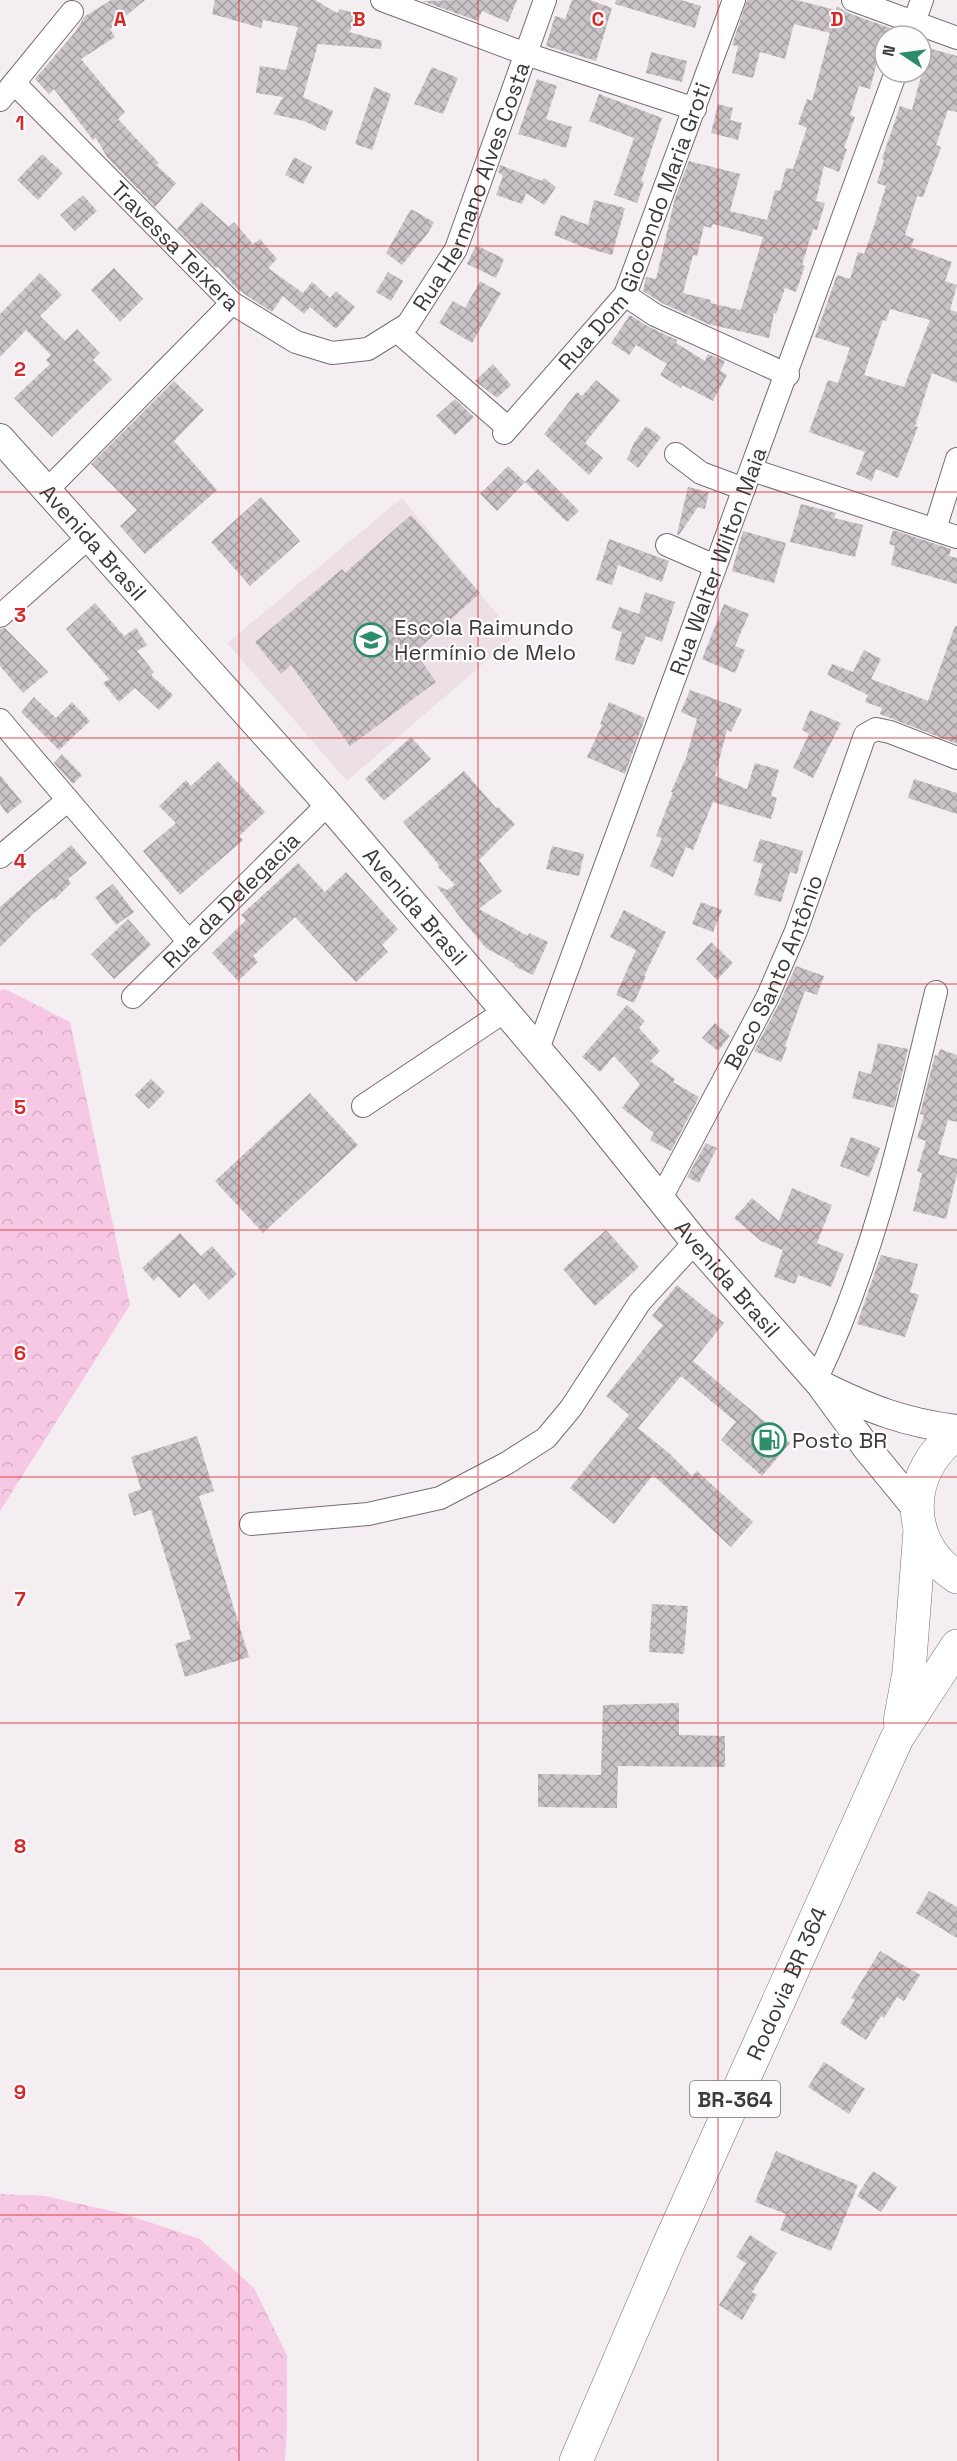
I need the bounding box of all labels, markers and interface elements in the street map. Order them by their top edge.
text: A [114,6,127,32]
text: B [352,6,366,32]
text: C [592,6,605,32]
text: D [830,6,844,32]
north arrow [873,24,933,84]
text: N [877,43,900,58]
street label: Rua Hermano Alves Costa [406,58,536,316]
street label: Rua Dom Giocondo Maria Groti [552,78,716,375]
text: 1 [15,110,25,136]
street label: Travessa Teixera [105,175,246,317]
text: 2 [14,356,26,382]
street label: Rua Walter Wilton Maia [663,443,773,679]
street label: Avenida Brasil [34,478,153,606]
text: 3 [14,602,26,628]
place label: Escola Raimundo Hermínio de Melo [394,613,576,666]
school or university icon: Escola Raimundo Hermínio de Melo [353,622,389,658]
street label: Rua da Delegacia [157,826,306,974]
street label: Avenida Brasil [357,841,474,971]
text: 4 [14,848,27,874]
street label: Beco Santo Antônio [718,871,829,1074]
text: 5 [14,1094,26,1120]
street label: Avenida Brasil [669,1214,786,1343]
text: 6 [14,1340,26,1366]
fuel station icon: Posto BR [751,1422,787,1458]
place label: Posto BR [792,1426,887,1454]
text: 7 [14,1586,26,1612]
text: 8 [14,1833,26,1859]
street label: Rodovia BR 364 [740,1902,833,2064]
text: 9 [14,2079,26,2105]
road number: BR-364 [690,2081,780,2117]

